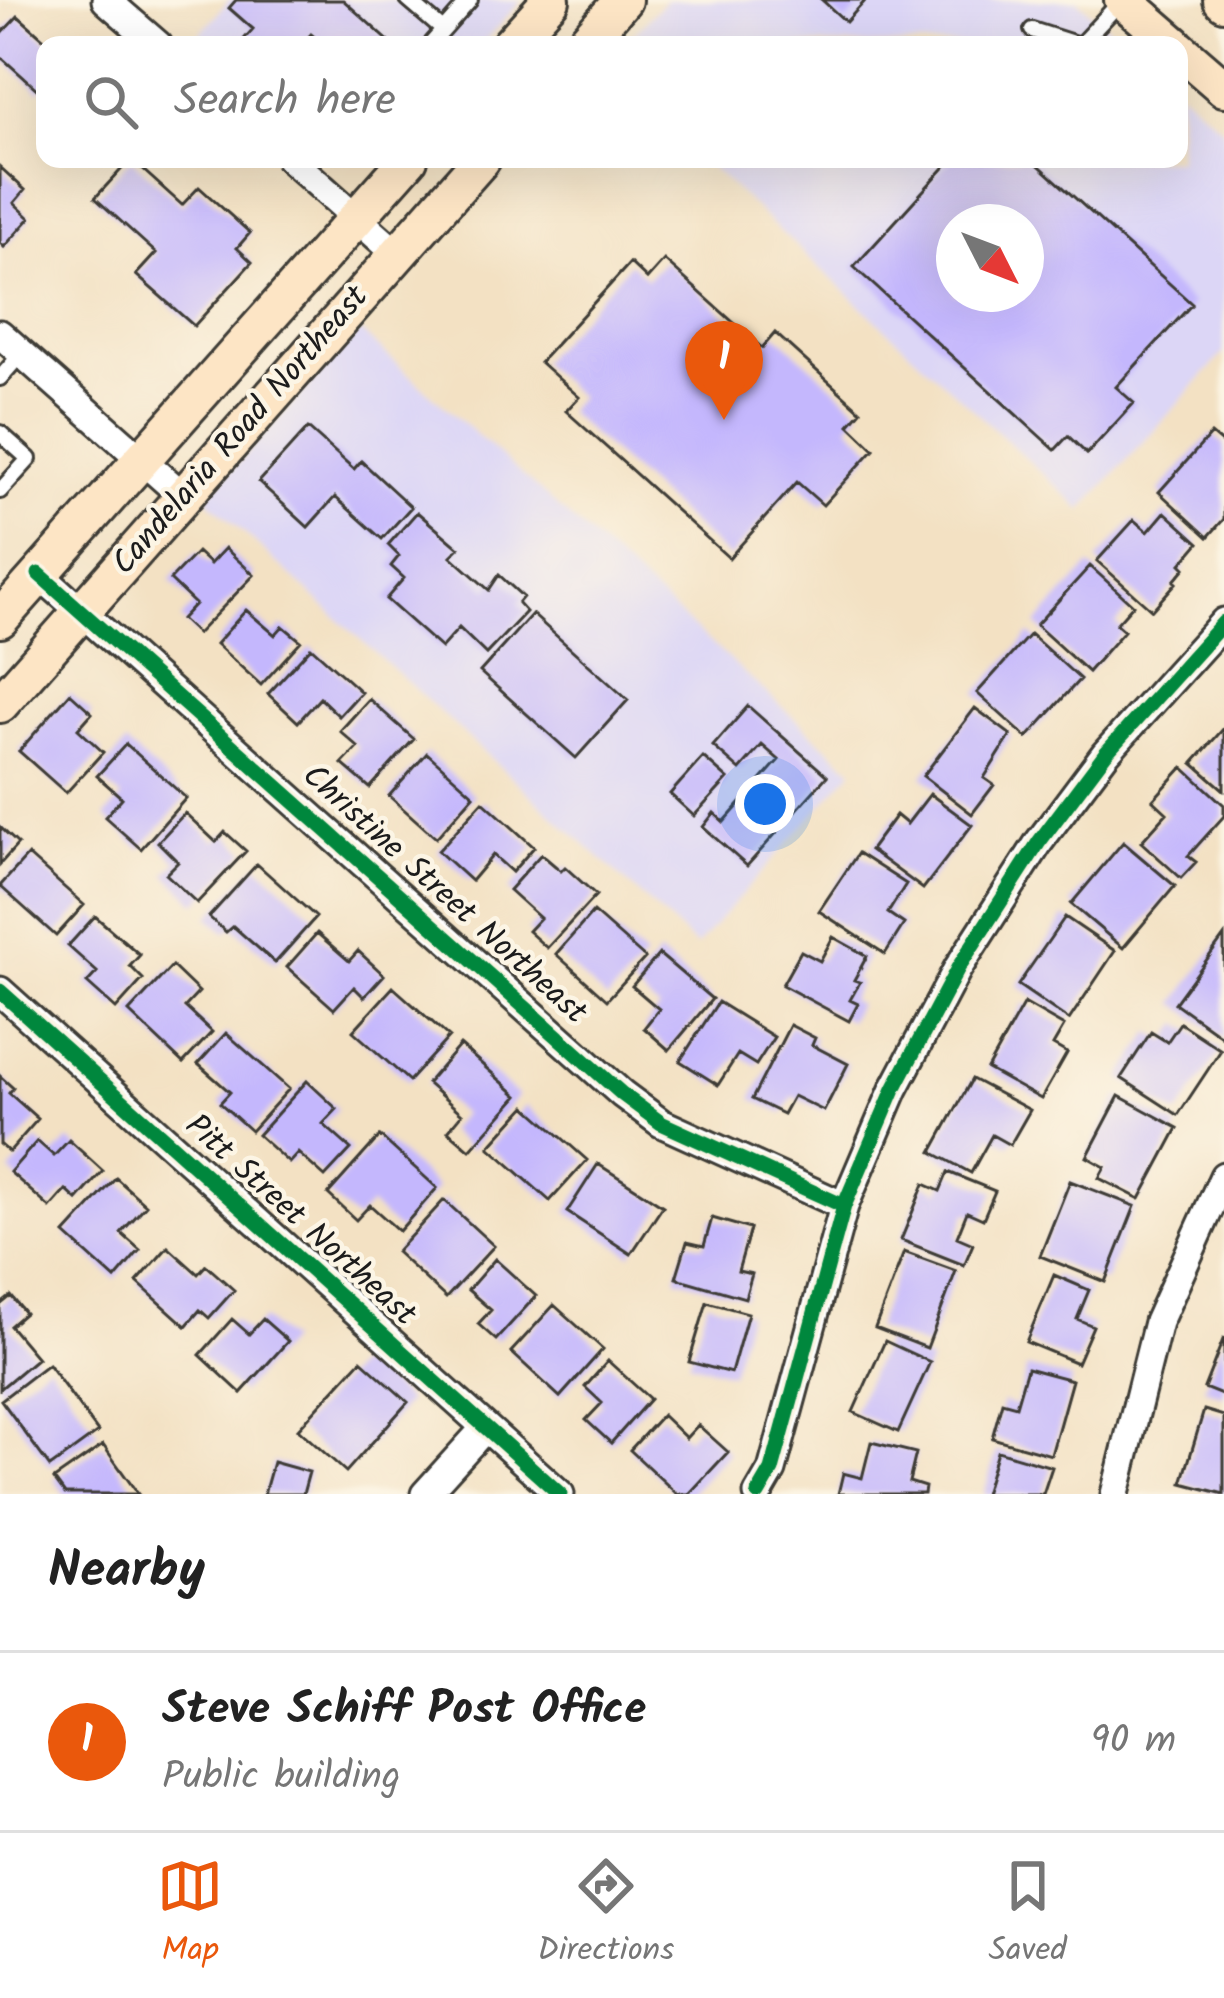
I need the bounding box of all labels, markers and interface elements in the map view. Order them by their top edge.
search box [36,36,1188,168]
text: Search here [174,66,396,138]
icon: search [78,69,144,135]
north arrow [936,204,1044,312]
street label: Candelaria Road Northeast [99,273,383,588]
pin: 1 [685,321,763,420]
street label: Christine Street Northeast [289,752,600,1039]
your location [735,774,795,834]
street label: Pitt Street Northeast [172,1102,429,1341]
text: Nearby [48,1532,205,1613]
text: Steve Schiff Post Office [162,1675,646,1747]
text: 1 [81,1711,93,1773]
text: 90 m [1091,1711,1176,1773]
text: Public building [162,1747,400,1809]
tab: Map [157,1853,223,1978]
tab: Directions [537,1853,674,1978]
tab: Saved [989,1853,1067,1978]

